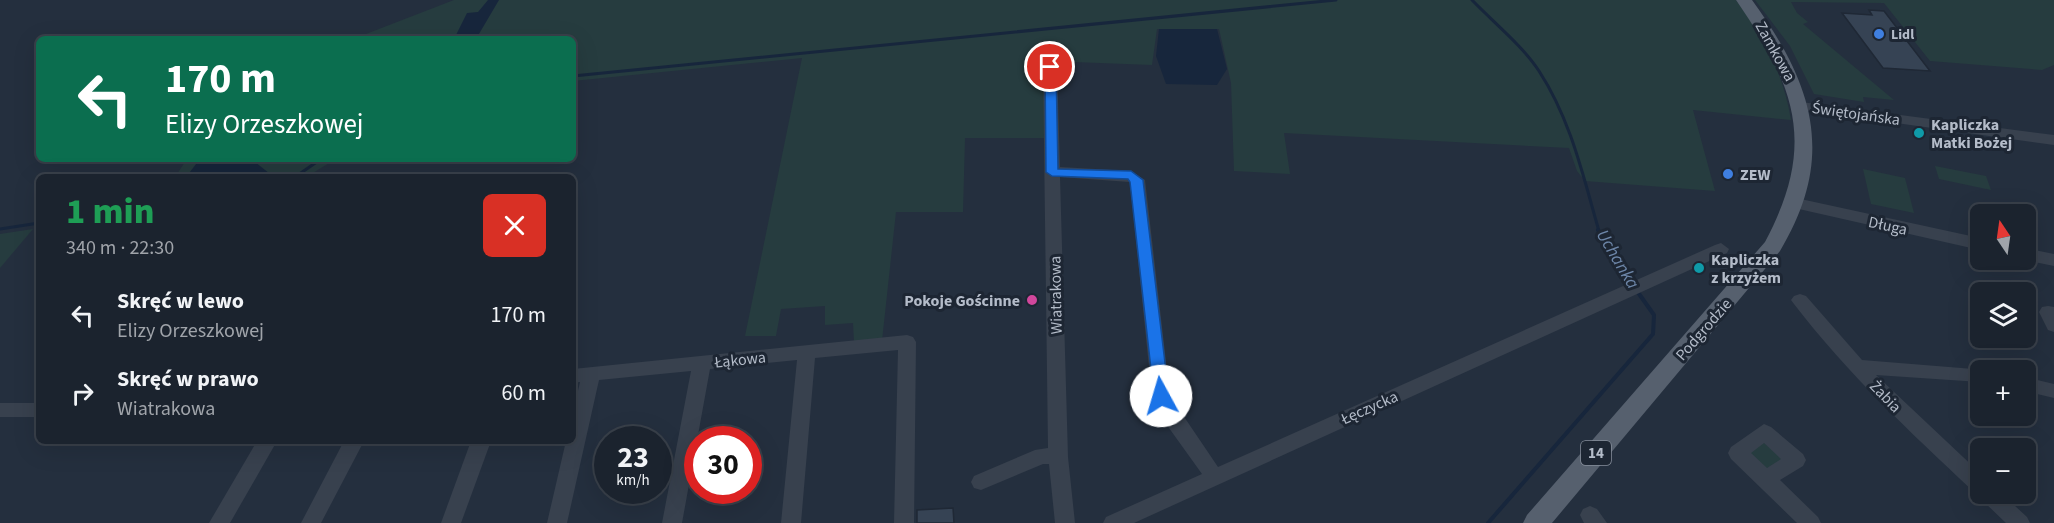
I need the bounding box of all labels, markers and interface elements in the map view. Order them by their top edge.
street label: Zamkowa [1750,18,1801,85]
place label: Lidl [1891,25,1914,45]
marker: Lidl [1872,27,1886,41]
pin [1024,41,1075,92]
text: 170 m [165,49,276,109]
icon: arrive [1033,50,1066,83]
icon: left [66,60,144,138]
street label: Świętojańska [1810,97,1901,131]
text: Elizy Orzeszkowej [165,105,364,144]
place label: Kapliczka Matki Bożej [1931,114,2012,154]
marker: Kapliczka Matki Bożej [1912,126,1926,140]
place label: ZEW [1740,164,1770,186]
marker: ZEW [1721,167,1735,181]
text: 1 min [66,186,154,237]
button: close [483,194,546,257]
north arrow [1970,204,2036,270]
map controls [1970,204,2036,504]
street label: Długa [1866,211,1909,241]
water label: Uchanka [1590,225,1645,294]
text: 340 m · 22:30 [66,234,174,262]
place label: Kapliczka z krzyżem [1711,249,1781,289]
street label: Wiatrakowa [1044,255,1068,334]
marker: Kapliczka z krzyżem [1692,261,1706,275]
button: layers [1970,282,2036,348]
text: Skręć w lewo [117,285,244,317]
place label: Pokoje Gościnne [904,290,1020,312]
marker: Pokoje Gościnne [1025,293,1039,307]
street label: Podgrodzie [1671,294,1737,366]
icon: left [66,299,99,332]
text: 170 m [491,299,546,331]
text: Elizy Orzeszkowej [117,317,264,345]
street label: Łąkowa [712,346,767,374]
button: + [1970,360,2036,426]
text: Skręć w prawo [117,363,259,395]
position arrow [1129,364,1193,428]
street label: Żabia [1864,376,1906,418]
icon: right [66,377,99,410]
text: 60 m [501,377,546,409]
street label: Łęczycka [1336,386,1401,431]
text: Wiatrakowa [117,395,215,423]
speed limit sign: 30 [684,426,762,504]
text: 23 [617,436,649,479]
button: − [1970,438,2036,504]
road number: 14 [1581,441,1611,465]
text: km/h [616,470,650,491]

